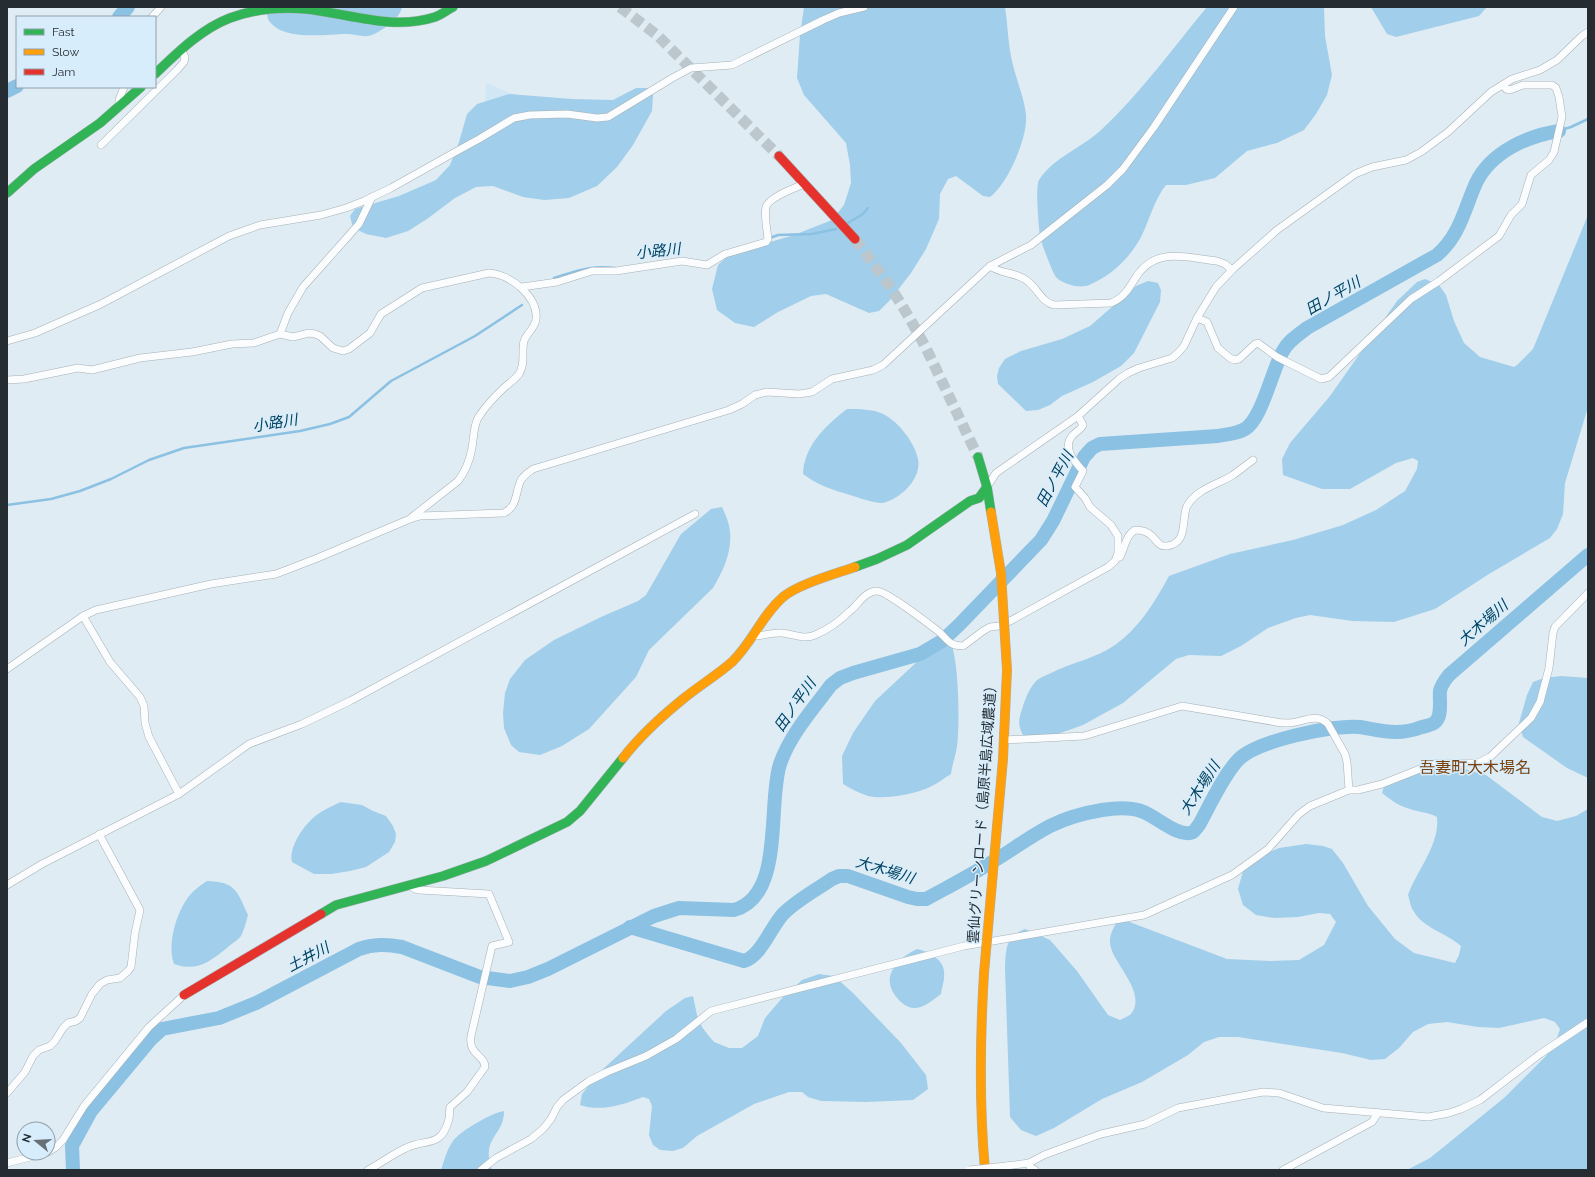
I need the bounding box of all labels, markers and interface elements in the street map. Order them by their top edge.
legend [16,16,156,88]
text: Fast [52,25,75,39]
text: Slow [52,45,79,59]
text: Jam [52,65,75,79]
water label: 小路川 [635,239,683,262]
water label: 田ノ平川 [1303,272,1365,319]
water label: 小路川 [251,410,301,435]
water label: 田ノ平川 [1033,447,1078,510]
water label: 大木場川 [1454,595,1513,649]
water label: 田ノ平川 [770,674,821,735]
street label: 雲仙グリーンロード（島原半島広域農道） [965,678,999,944]
water label: 大木場川 [1176,756,1225,818]
district label: 吾妻町大木場名 [1419,758,1531,777]
water label: 大木場川 [854,853,918,888]
water label: 土井川 [284,938,334,976]
north arrow [16,1121,56,1161]
text: N [19,1132,34,1144]

